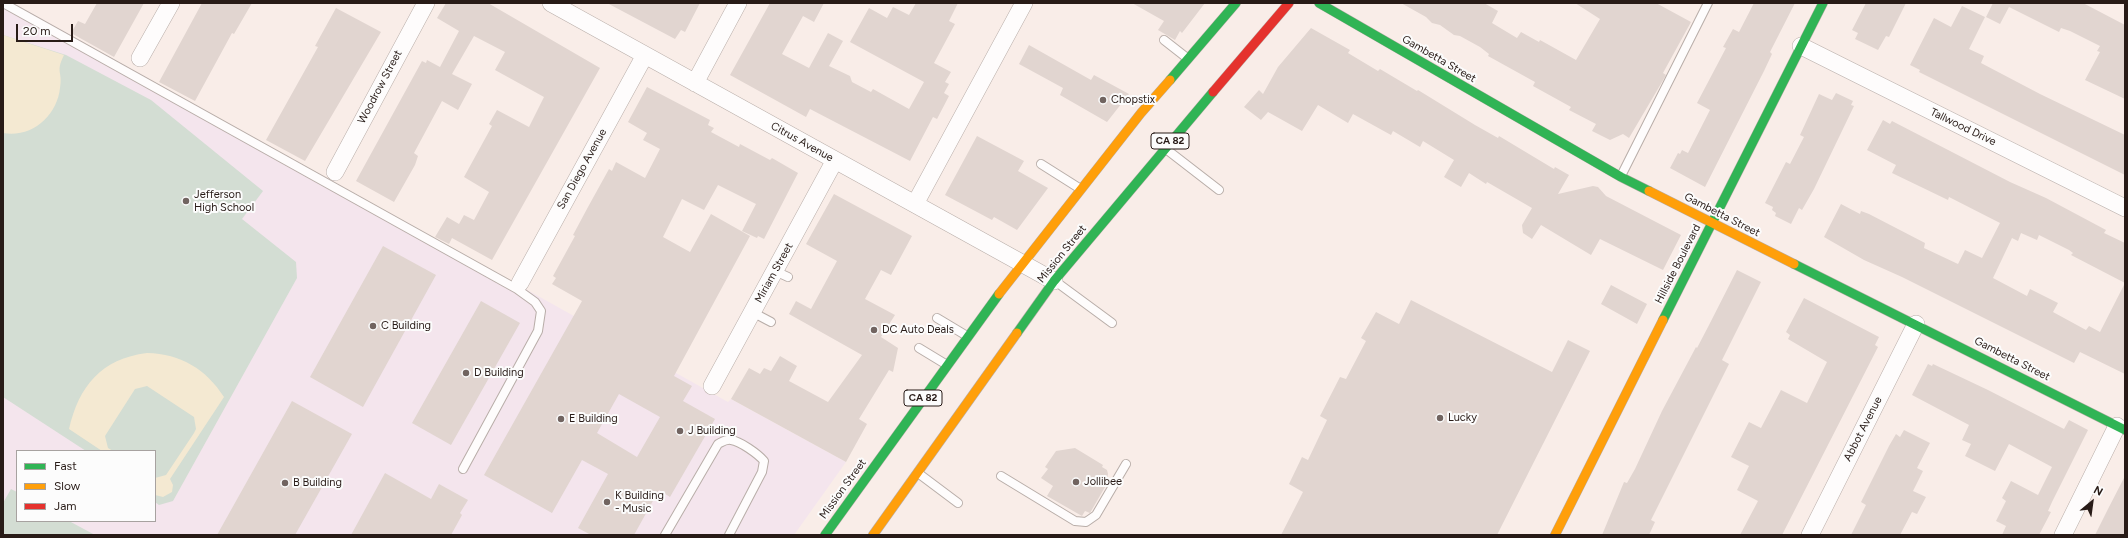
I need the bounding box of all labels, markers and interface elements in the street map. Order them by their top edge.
scale bar [18,16,75,42]
text: 20 m [23,24,51,38]
street label: Gambetta Street [1400,32,1478,86]
street label: Woodrow Street [355,48,405,126]
place label: Chopstix [1111,93,1155,107]
marker: Chopstix [1098,95,1108,105]
street label: Tallwood Drive [1928,105,1998,149]
street label: Citrus Avenue [768,119,836,165]
street label: San Diego Avenue [554,126,610,212]
road number: CA 82 [1151,133,1189,149]
place label: Jefferson High School [194,188,254,214]
street label: Gambetta Street [1682,190,1762,240]
marker: Jefferson High School [181,196,191,206]
street label: Mission Street [1035,222,1089,286]
street label: Hillside Boulevard [1652,222,1704,306]
street label: Miriam Street [752,241,796,305]
place label: C Building [381,319,431,333]
marker: C Building [368,321,378,331]
place label: DC Auto Deals [882,323,954,337]
marker: DC Auto Deals [869,325,879,335]
street label: Gambetta Street [1972,334,2052,384]
place label: D Building [474,366,524,380]
marker: D Building [461,368,471,378]
road number: CA 82 [904,390,942,406]
street label: Abbot Avenue [1841,394,1885,464]
place label: Lucky [1448,411,1477,425]
place label: E Building [569,412,618,426]
marker: Lucky [1435,413,1445,423]
marker: E Building [556,414,566,424]
place label: J Building [688,424,736,438]
marker: J Building [675,426,685,436]
legend [16,450,156,522]
street label: Mission Street [817,457,869,521]
text: Fast [54,459,77,473]
place label: Jollibee [1084,475,1122,489]
place label: B Building [293,476,342,490]
marker: Jollibee [1071,477,1081,487]
marker: B Building [280,478,290,488]
text: Slow [54,479,80,493]
north arrow [2072,482,2112,522]
text: N [2091,483,2105,499]
place label: K Building - Music [615,489,664,515]
marker: K Building - Music [602,497,612,507]
text: Jam [54,499,77,513]

